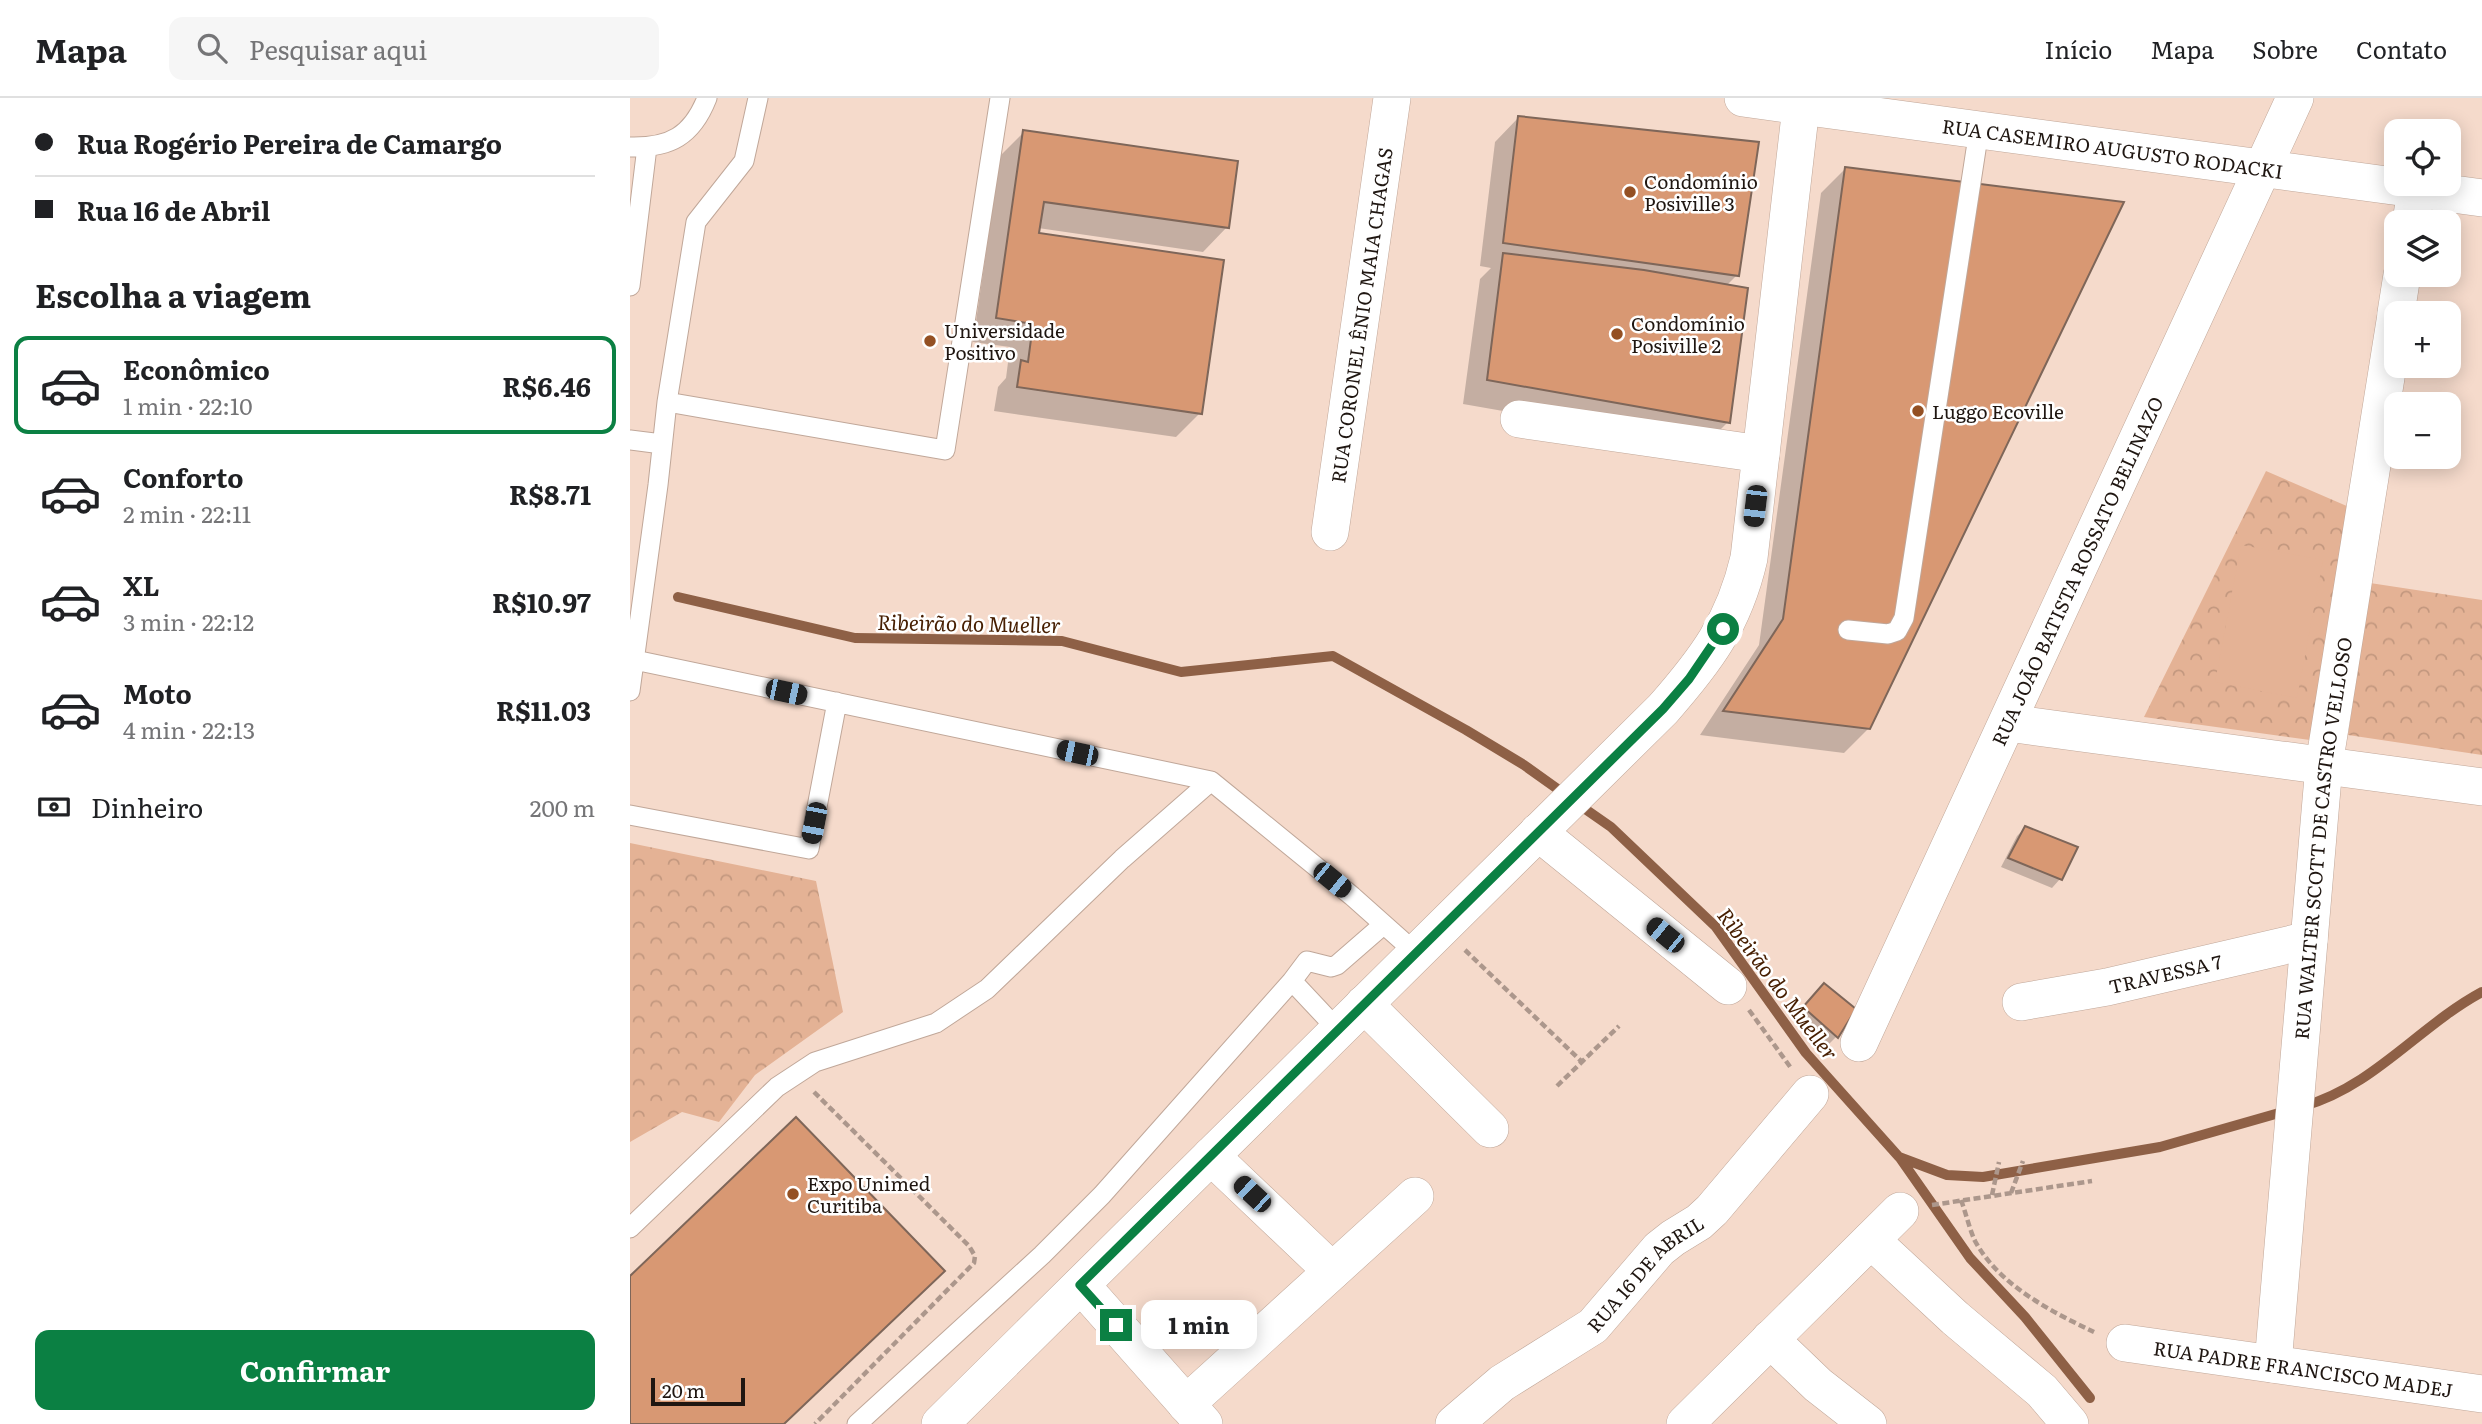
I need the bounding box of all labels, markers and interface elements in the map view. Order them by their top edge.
search box [169,17,659,80]
text: Mapa [35,24,127,73]
icon: search [193,29,231,67]
text: Pesquisar aqui [249,29,427,68]
text: Início [2045,31,2112,66]
text: Mapa [2150,31,2214,66]
text: Sobre [2252,31,2318,66]
text: Contato [2356,31,2447,66]
street label: RUA CASEMIRO AUGUSTO RODACKI [1940,111,2285,185]
map controls [2384,119,2461,469]
button: locate [2384,119,2461,196]
text: Rua Rogério Pereira de Camargo [77,123,502,162]
street label: RUA CORONEL ÊNIO MAIA CHAGAS [1323,146,1399,485]
place label: Condomínio Posiville 3 [1644,167,1758,217]
marker: Condomínio Posiville 3 [1622,184,1638,200]
text: Rua 16 de Abril [77,190,270,229]
button: layers [2384,210,2461,287]
text: Escolha a viagem [35,270,311,318]
button: + [2384,301,2461,378]
place label: Condomínio Posiville 2 [1631,309,1745,359]
place label: Universidade Positivo [944,316,1065,366]
marker: Condomínio Posiville 2 [1609,326,1625,342]
marker: Universidade Positivo [922,333,938,349]
text: Econômico [123,349,270,388]
icon: car [39,354,102,417]
text: R$6.46 [502,366,591,405]
text: 1 min · 22:10 [123,388,253,422]
street label: RUA JOÃO BATISTA ROSSATO BELINAZO [1984,392,2170,750]
button: − [2384,392,2461,469]
place label: Luggo Ecoville [1932,397,2064,425]
marker: Luggo Ecoville [1910,403,1926,419]
text: Conforto [123,457,243,496]
icon: car [39,462,102,525]
text: R$8.71 [509,474,591,513]
car [1743,484,1768,528]
text: 2 min · 22:11 [123,496,251,530]
text: XL [123,565,160,604]
icon: car [39,570,102,633]
text: R$10.97 [492,582,591,621]
text: 3 min · 22:12 [123,604,254,638]
water label: Ribeirão do Mueller [877,605,1061,639]
route start [1707,613,1739,645]
street label: RUA WALTER SCOTT DE CASTRO VELLOSO [2287,635,2358,1041]
text: Moto [123,673,192,712]
car [764,677,809,707]
icon: car [39,678,102,741]
text: R$11.03 [496,690,591,729]
text: 4 min · 22:13 [123,712,255,746]
car [1055,738,1100,768]
text: Dinheiro [91,787,203,826]
icon: cash [35,788,73,826]
text: 200 m [530,790,595,824]
car [800,800,829,846]
car [1310,859,1355,901]
water label: Ribeirão do Mueller [1711,900,1847,1066]
car [1643,914,1688,956]
street label: TRAVESSA 7 [2106,947,2225,1000]
place label: Expo Unimed Curitiba [807,1169,931,1219]
car [1230,1172,1275,1216]
marker: Expo Unimed Curitiba [785,1186,801,1202]
street label: RUA 16 DE ABRIL [1580,1208,1709,1338]
callout: 1 min [1140,1300,1256,1350]
text: 1 min [1168,1307,1230,1341]
route end [1100,1309,1132,1341]
button: Confirmar [35,1330,595,1410]
street label: RUA PADRE FRANCISCO MADEJ [2152,1333,2455,1404]
scale bar [651,1375,746,1407]
text: 20 m [662,1376,705,1404]

